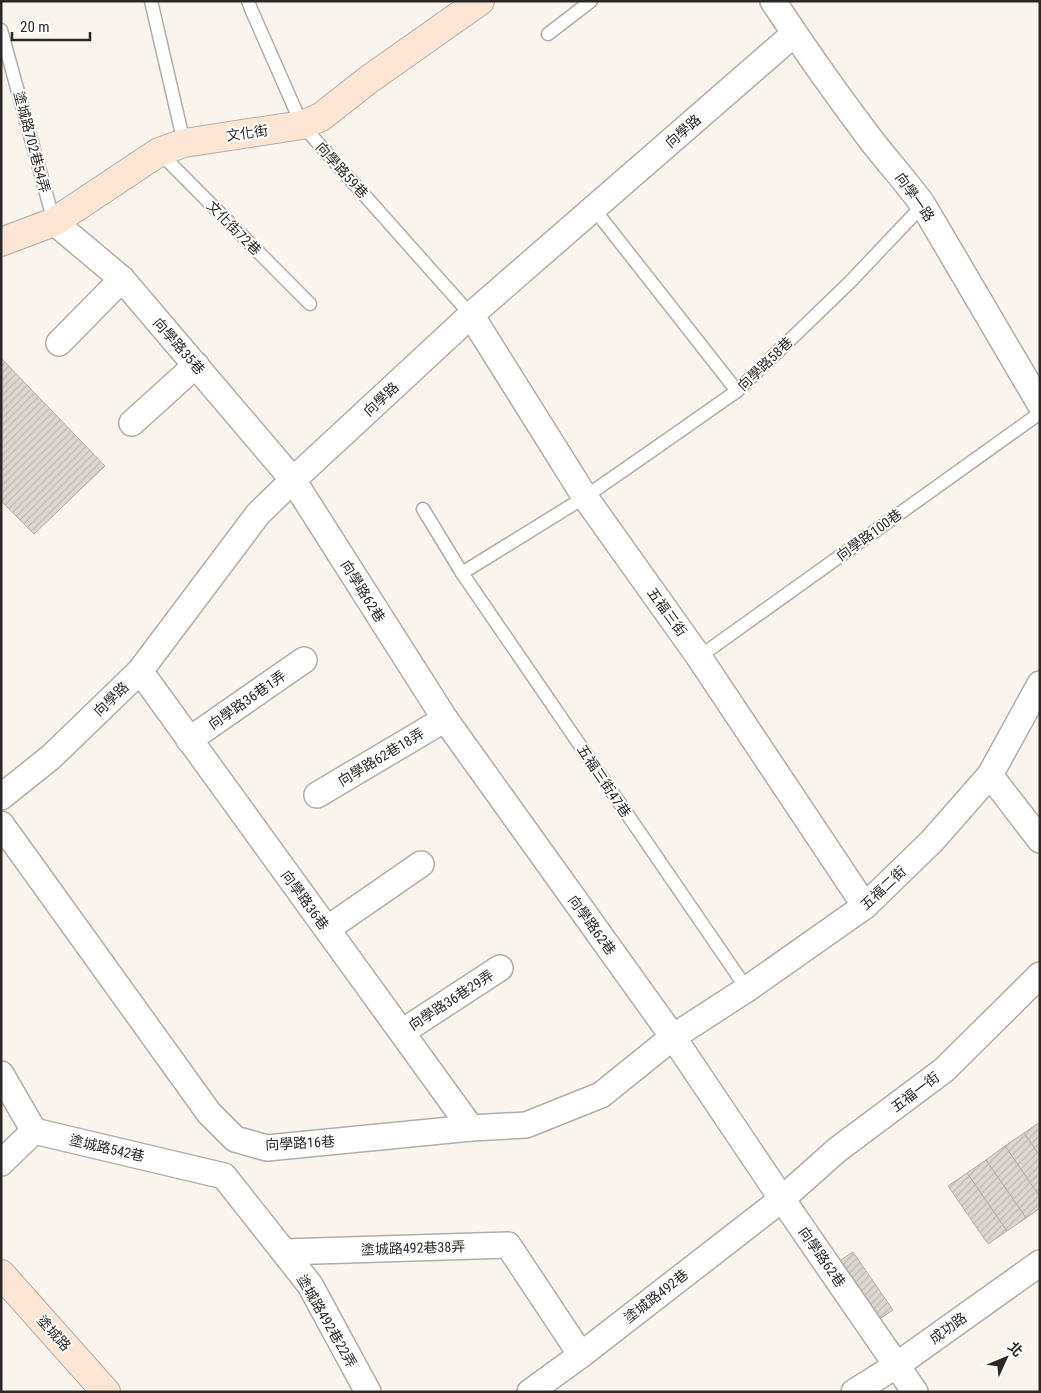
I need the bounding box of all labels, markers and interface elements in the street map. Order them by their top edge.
scale bar [12,10,90,42]
text: 20 m [20,18,50,36]
street label: 塗城路702巷54弄 [11,89,53,195]
street label: 向學路 [662,111,704,151]
street label: 文化街 [225,122,269,144]
street label: 向學路59巷 [313,139,371,201]
street label: 向學一路 [892,169,938,225]
street label: 文化街72巷 [204,198,264,258]
street label: 向學路35巷 [150,314,208,378]
street label: 向學路58巷 [734,334,796,394]
street label: 向學路 [360,379,402,419]
street label: 向學路100巷 [833,506,905,564]
street label: 向學路62巷 [338,557,388,625]
street label: 五福三街 [644,585,690,639]
street label: 向學路36巷1弄 [205,667,289,733]
street label: 向學路 [90,679,132,719]
street label: 向學路62巷18弄 [335,725,427,789]
street label: 五福三街47巷 [574,742,634,820]
street label: 五福二街 [857,863,909,913]
street label: 向學路36巷 [278,867,332,933]
street label: 向學路62巷 [565,892,619,958]
street label: 向學路36巷29弄 [406,967,496,1033]
street label: 五福一街 [888,1069,942,1115]
street label: 塗城路542巷 [68,1132,146,1164]
street label: 向學路16巷 [265,1133,335,1153]
street label: 向學路62巷 [795,1224,849,1290]
street label: 塗城路492巷38弄 [360,1238,466,1258]
street label: 塗城路492巷 [621,1266,691,1326]
street label: 塗城路492巷22弄 [294,1272,360,1370]
street label: 成功路 [926,1309,970,1347]
street label: 塗城路 [34,1312,74,1354]
north arrow [981,1333,1031,1383]
text: 北 [1005,1338,1026,1360]

